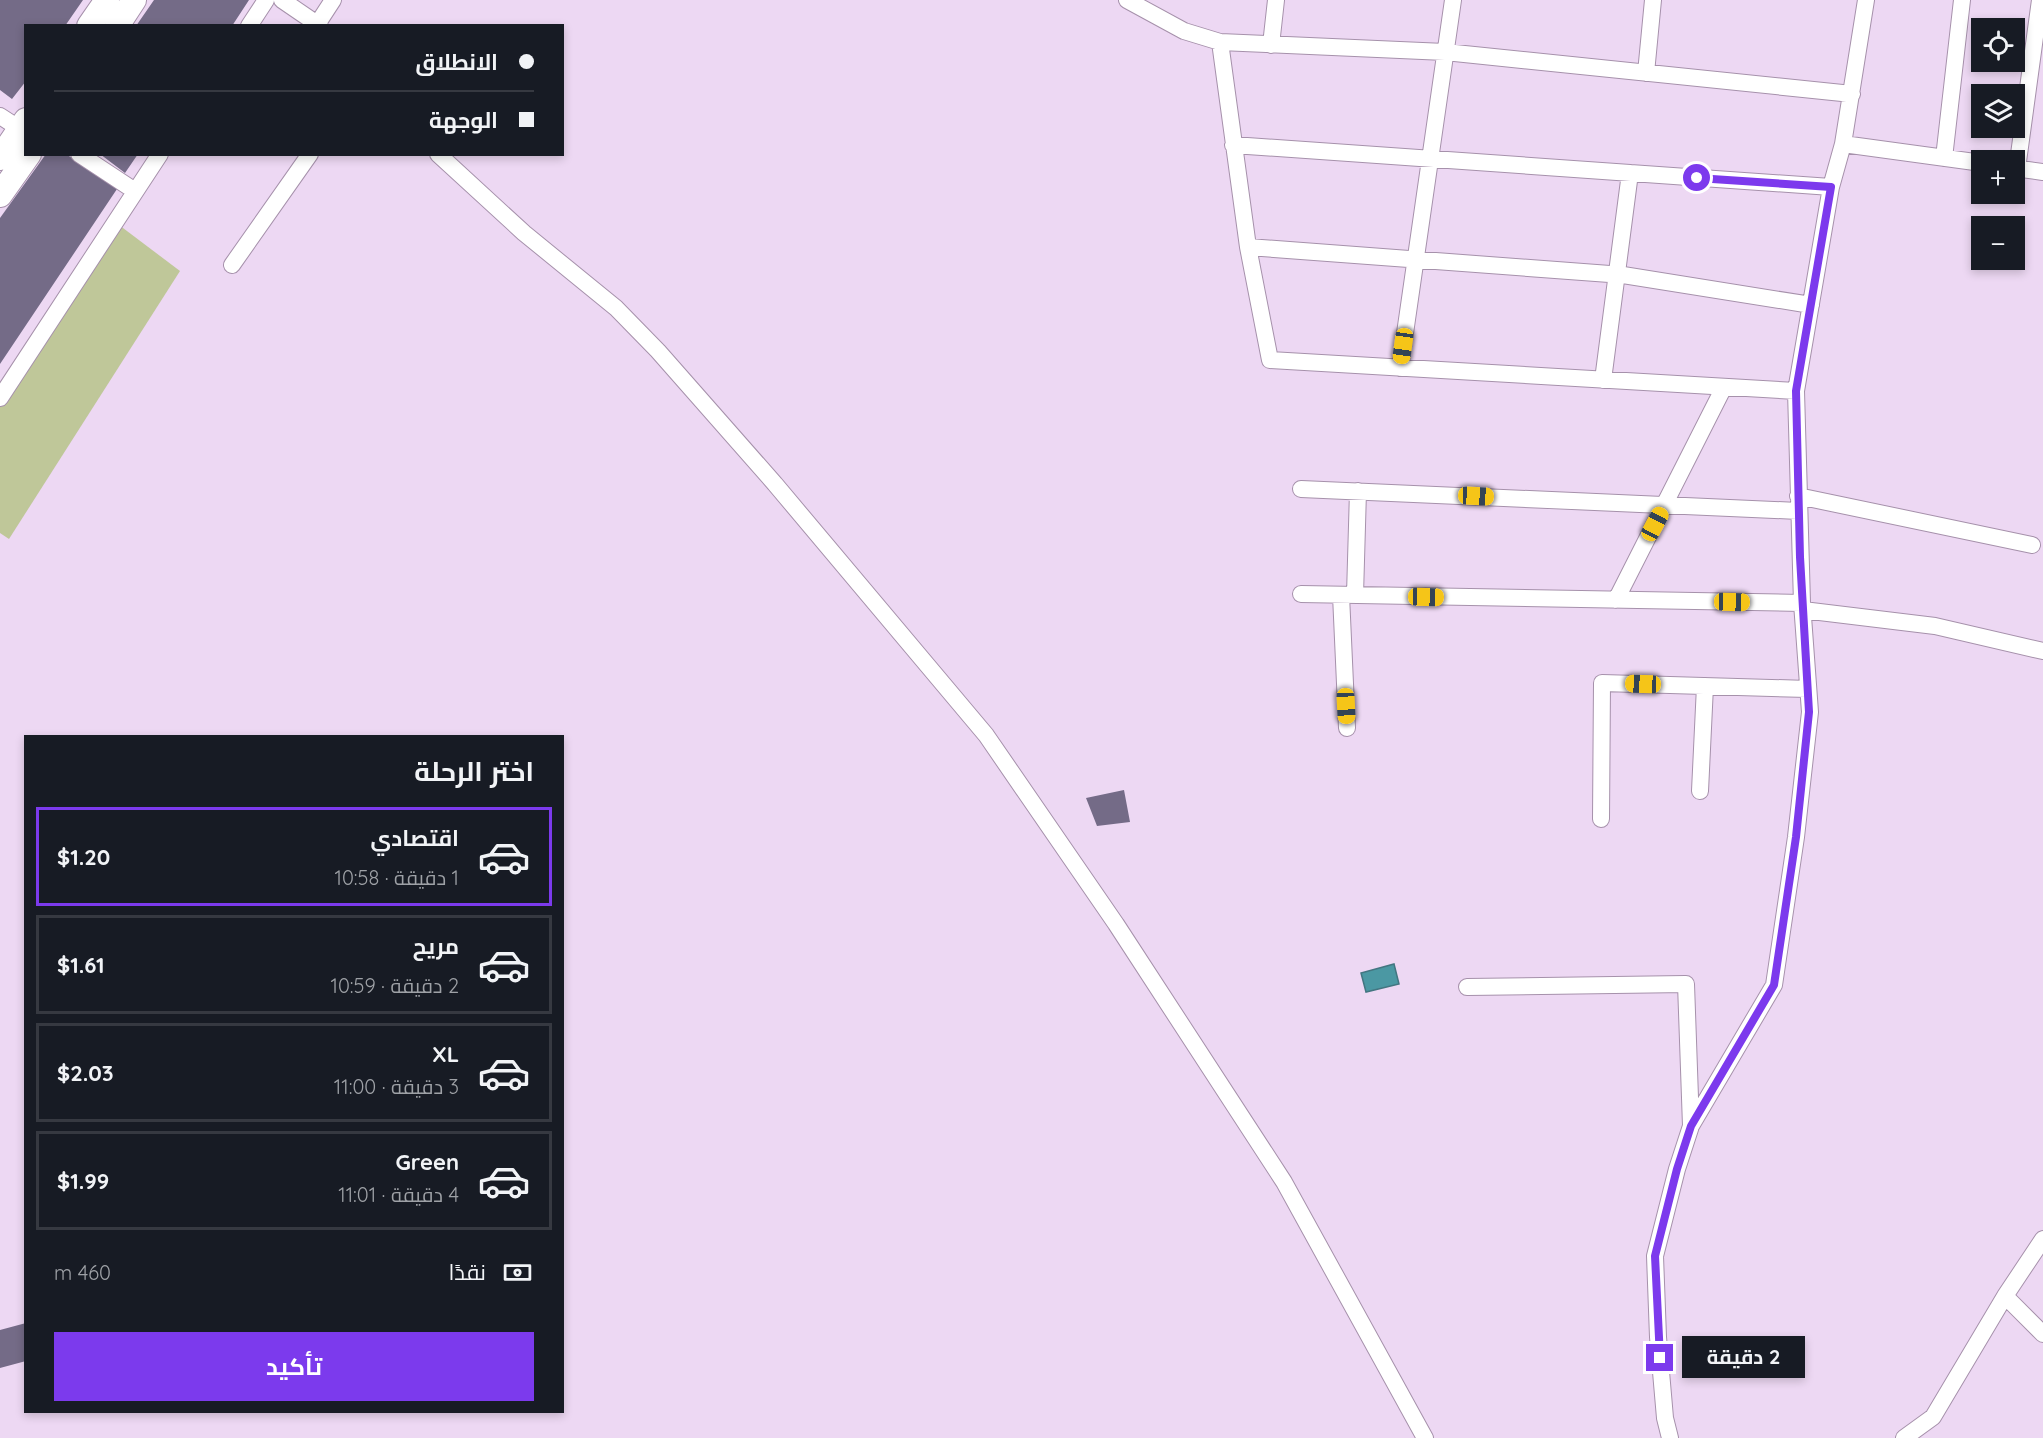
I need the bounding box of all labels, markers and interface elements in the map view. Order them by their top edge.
map controls [1971,18,2025,270]
button: locate [1971,18,2025,72]
text: الانطلاق [415,48,498,76]
button: layers [1971,84,2025,138]
text: الوجهة [429,106,498,134]
button: + [1971,150,2025,204]
route start [1683,164,1710,191]
button: − [1971,216,2025,270]
car [1392,327,1414,365]
car [1458,486,1494,506]
car [1639,504,1671,544]
car [1408,588,1444,606]
car [1714,593,1750,611]
car [1625,674,1661,694]
car [1336,688,1356,724]
text: اختر الرحلة [414,754,534,788]
text: اقتصادي [370,824,459,852]
icon: car [477,830,531,884]
text: $1.20 [57,843,110,871]
text: 1 دقيقة · 10:58 [335,865,459,890]
text: مريح [413,932,459,960]
icon: car [477,938,531,992]
text: $1.61 [57,951,104,979]
text: 2 دقيقة · 10:59 [330,973,459,998]
text: XL [432,1040,459,1068]
icon: car [477,1046,531,1100]
text: $2.03 [57,1059,113,1087]
text: 3 دقيقة · 11:00 [334,1074,459,1099]
text: Green [396,1148,459,1176]
icon: car [477,1154,531,1208]
text: $1.99 [57,1167,109,1195]
text: 4 دقيقة · 11:01 [338,1182,459,1207]
icon: cash [501,1256,534,1289]
text: نقدًا [448,1258,486,1286]
text: 460 m [54,1260,111,1285]
button: تأكيد [54,1332,534,1401]
callout: 2 دقيقة [1681,1337,1804,1379]
route end [1646,1344,1673,1371]
text: 2 دقيقة [1707,1344,1780,1369]

